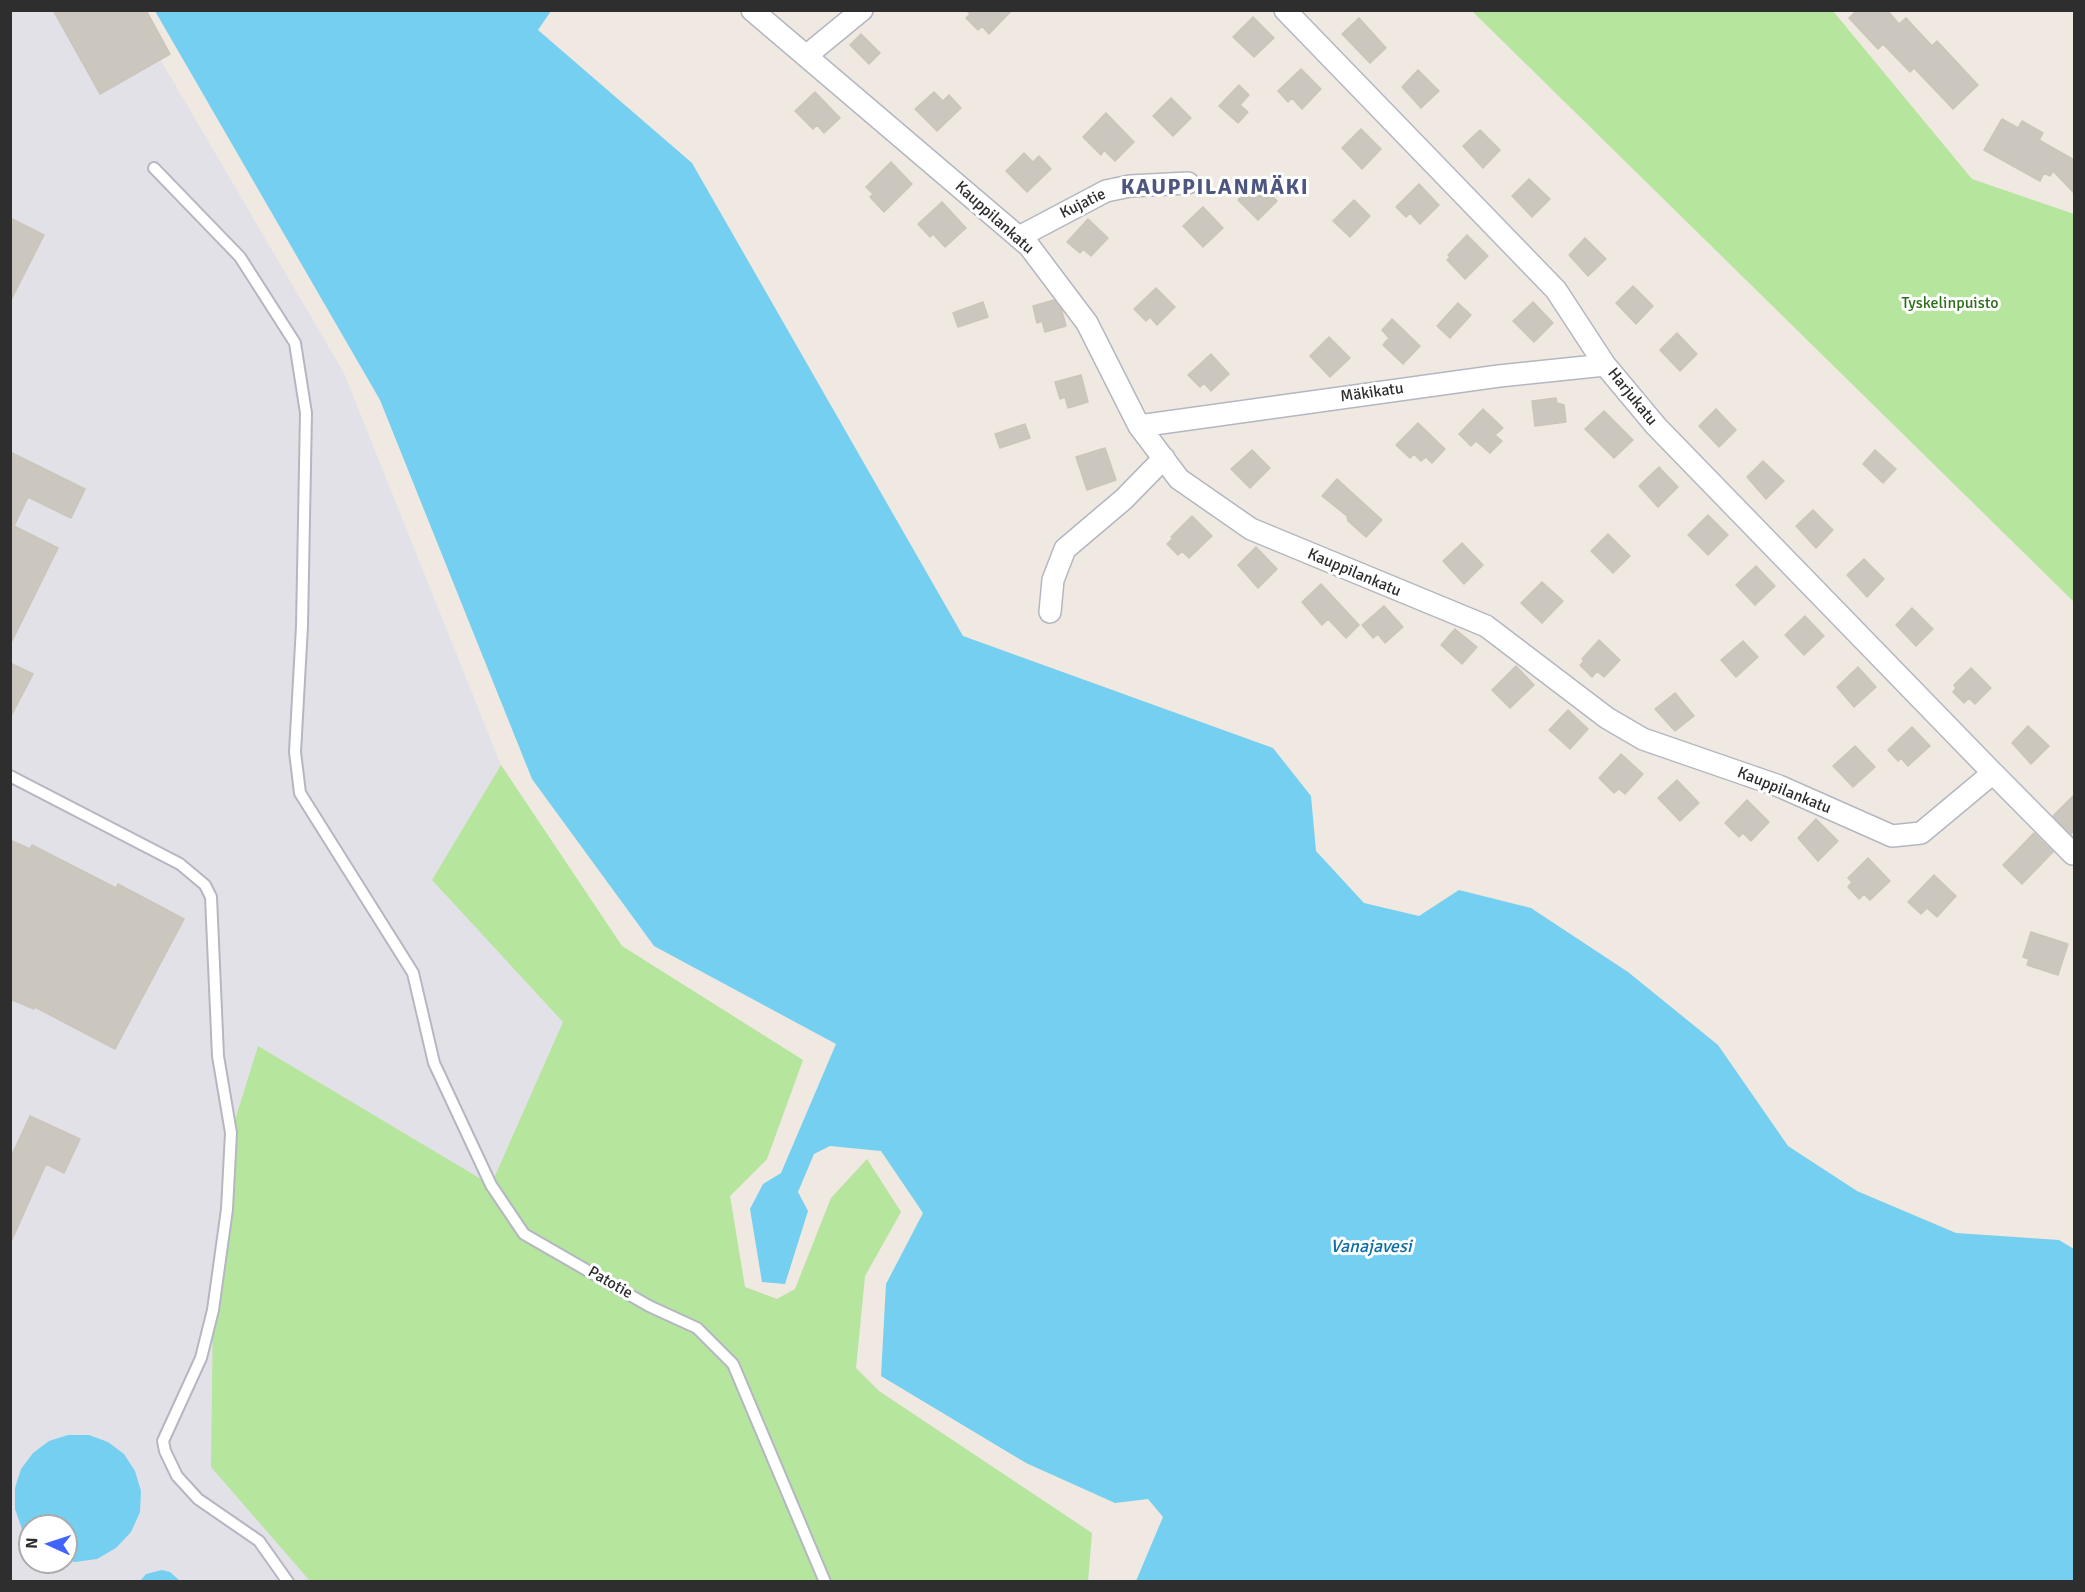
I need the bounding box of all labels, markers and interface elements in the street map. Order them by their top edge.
district label: KAUPPILANMÄKI [1121,175,1309,201]
street label: Kauppilankatu [951,178,1037,258]
street label: Kujatie [1057,185,1109,223]
park label: Tyskelinpuisto [1902,294,1998,314]
street label: Harjukatu [1603,364,1661,430]
street label: Mäkikatu [1339,379,1405,407]
street label: Kauppilankatu [1304,545,1404,601]
street label: Kauppilankatu [1734,763,1834,819]
water label: Vanajavesi [1330,1236,1412,1258]
street label: Patotie [584,1263,636,1303]
north arrow [18,1514,78,1574]
text: N [22,1537,42,1549]

